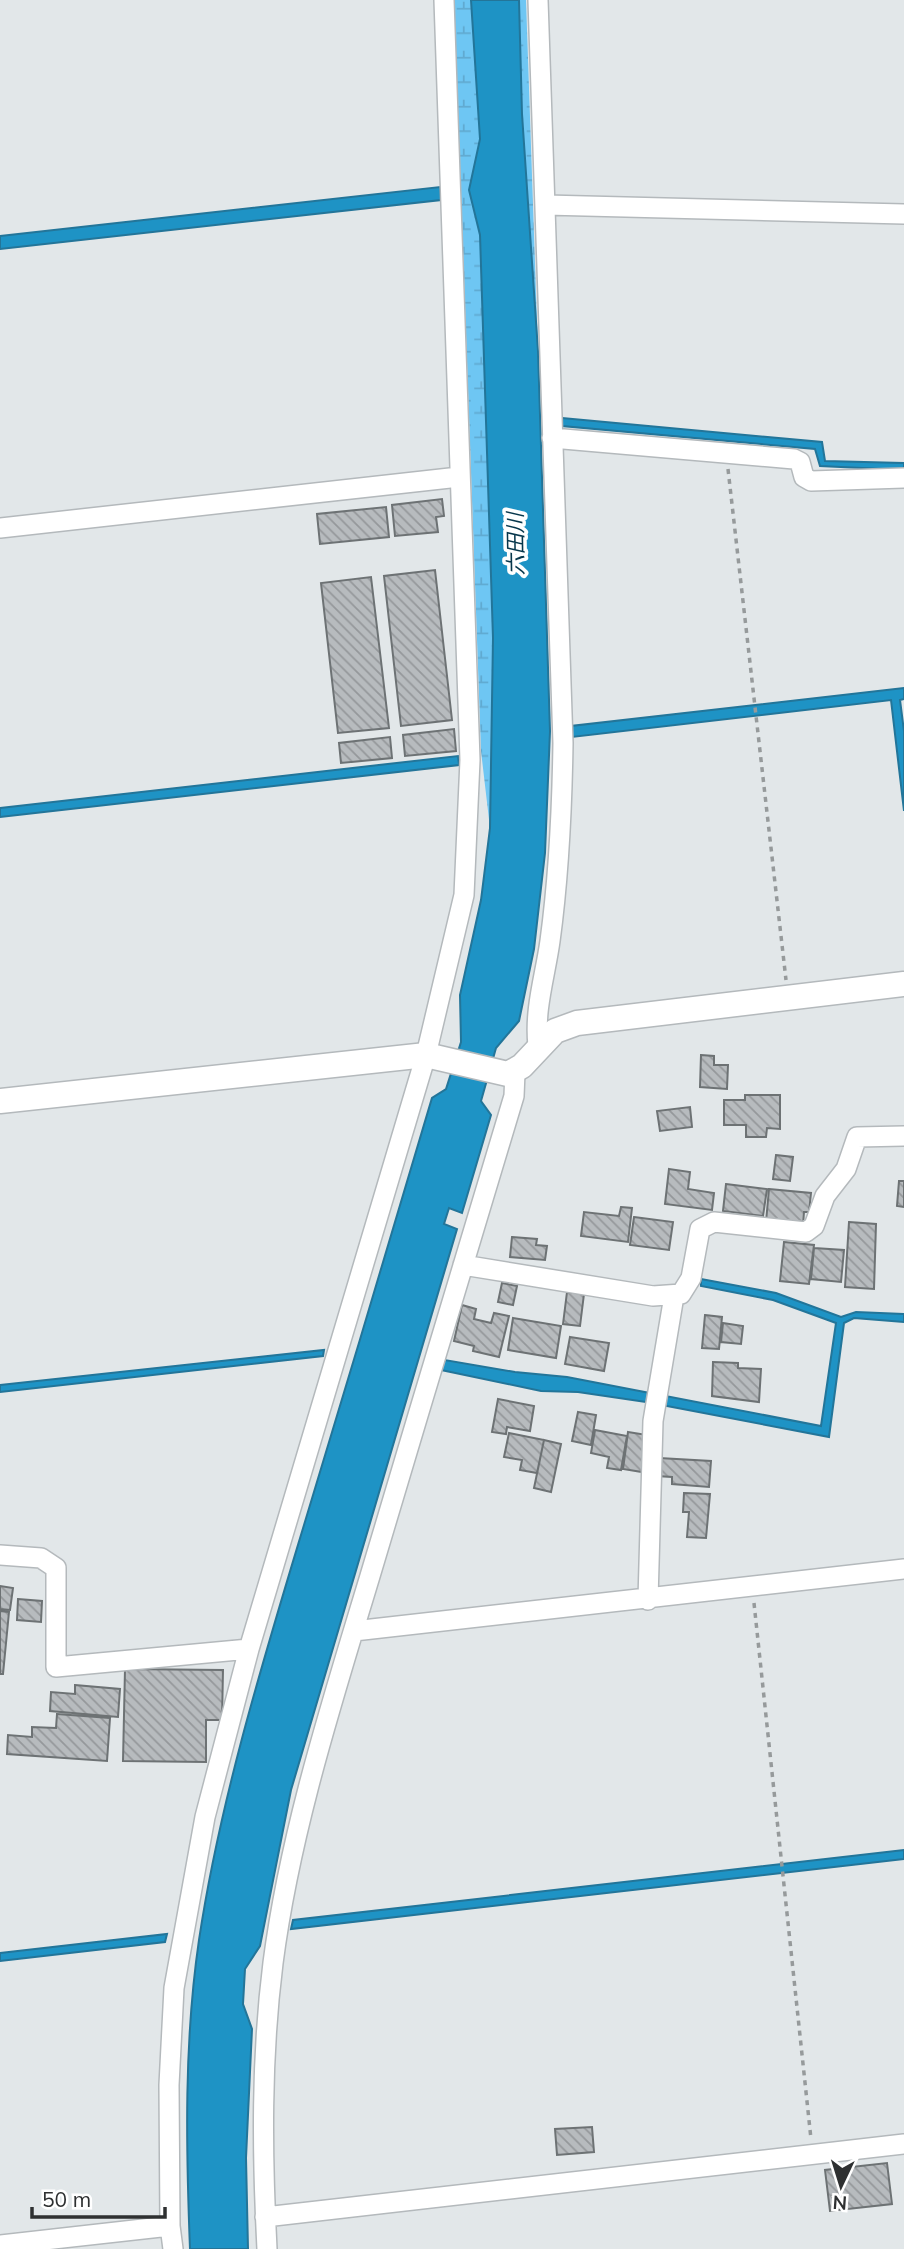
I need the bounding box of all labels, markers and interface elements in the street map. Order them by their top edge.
water label: 六田川 [501,510,529,576]
north arrow [806,2151,876,2221]
scale bar [32,2176,164,2220]
text: 50 m [42,2186,91,2212]
text: N [832,2190,848,2215]

